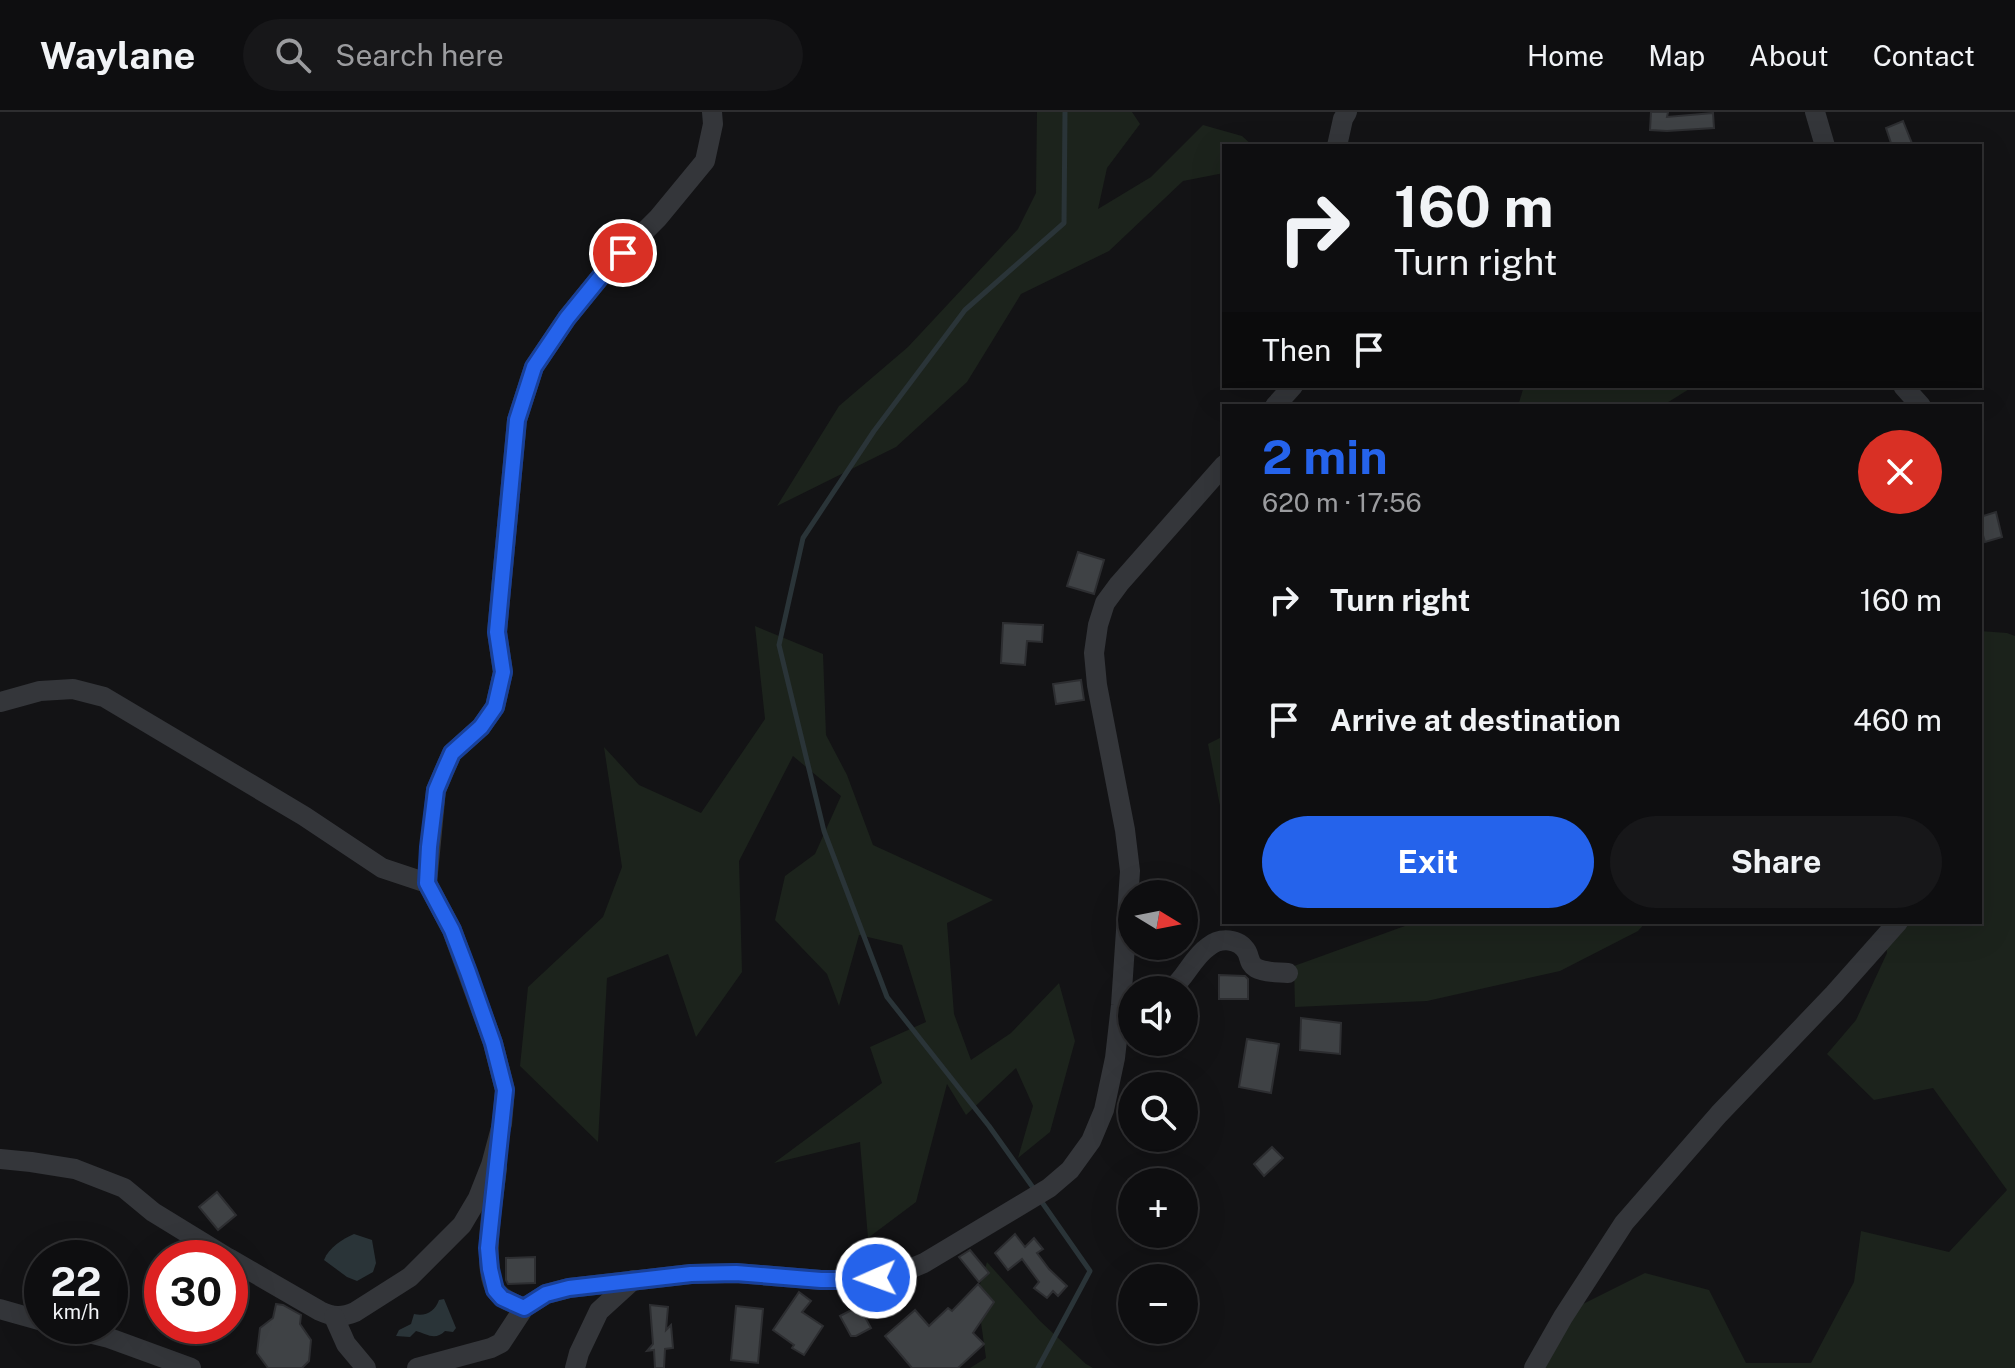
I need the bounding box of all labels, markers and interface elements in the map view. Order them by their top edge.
search box [243,19,803,91]
text: Waylane [40,33,195,78]
icon: search [271,33,315,77]
text: Search here [335,37,504,73]
text: Home [1527,39,1604,72]
text: Map [1648,39,1705,72]
text: About [1749,39,1829,72]
text: Contact [1873,39,1975,72]
text: 160 m [1394,174,1554,240]
icon: right [1262,176,1366,280]
pin [589,219,657,287]
icon: arrive [601,231,645,275]
text: Turn right [1394,241,1557,283]
icon: arrive [1347,328,1391,372]
text: Then [1262,332,1331,368]
text: 2 min [1262,428,1388,485]
button: close [1858,430,1942,514]
text: 620 m · 17:56 [1262,487,1422,518]
icon: right [1262,578,1306,622]
text: Turn right [1330,582,1470,618]
text: 160 m [1860,582,1942,618]
icon: arrive [1262,698,1306,742]
text: Arrive at destination [1330,702,1621,738]
text: 460 m [1853,702,1942,738]
button: Exit [1262,816,1594,908]
button: Share [1610,816,1942,908]
north arrow [1118,880,1198,960]
map controls [1118,880,1198,1344]
button: sound [1118,976,1198,1056]
button: search [1118,1072,1198,1152]
button: + [1118,1168,1198,1248]
position arrow [834,1236,918,1320]
speed limit sign: 30 [144,1240,248,1344]
text: 22 [51,1258,101,1305]
button: − [1118,1264,1198,1344]
text: km/h [52,1300,100,1324]

